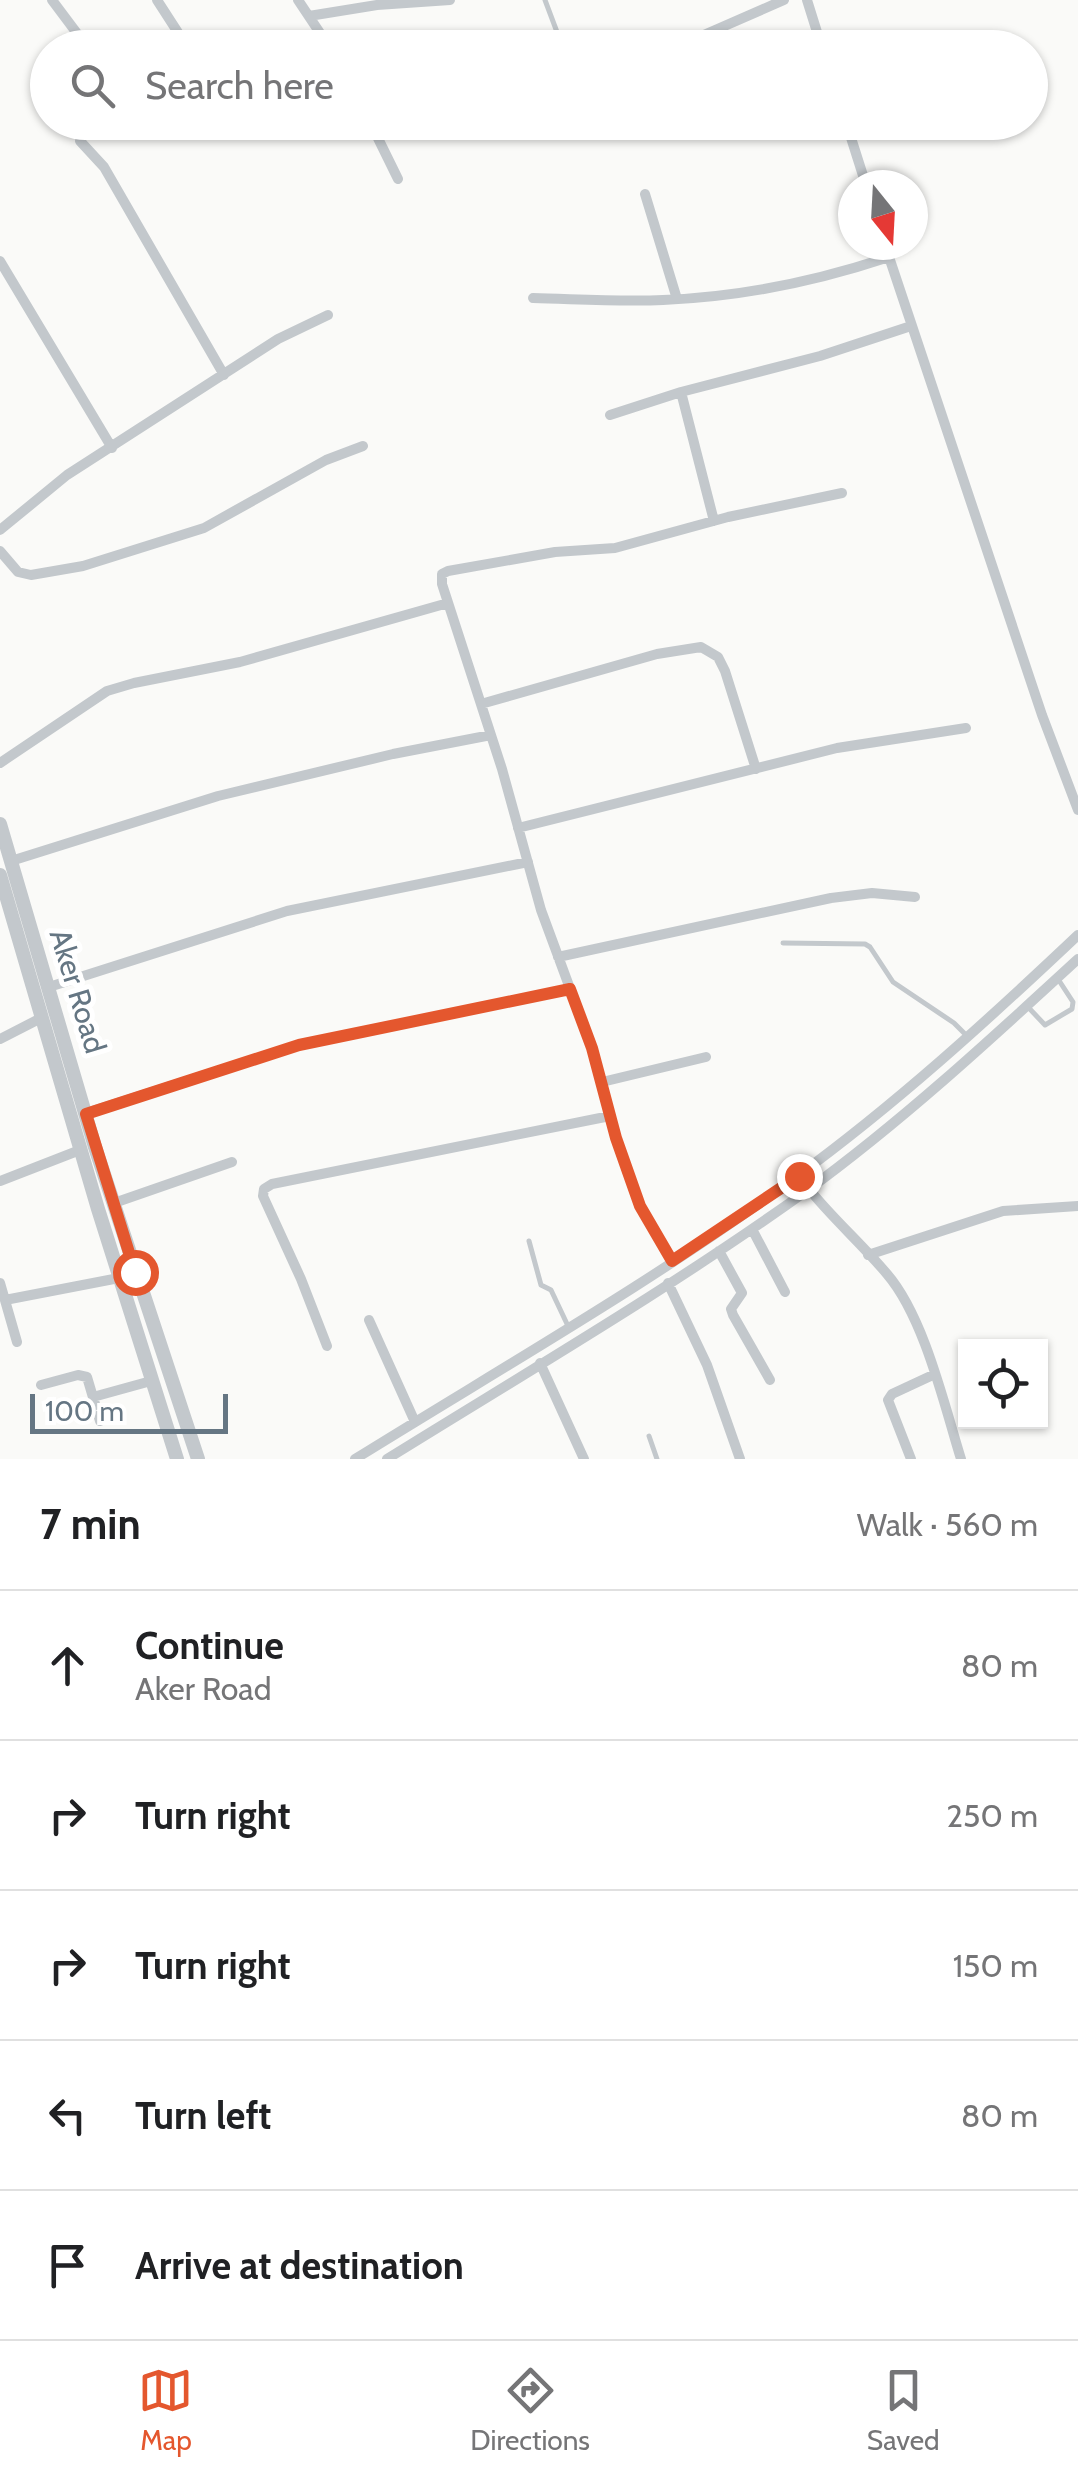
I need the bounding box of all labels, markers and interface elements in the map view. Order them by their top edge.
search box [30,30,1048,140]
icon: search [65,58,120,113]
text: Search here [145,62,334,109]
north arrow [838,170,928,260]
street label: Aker Road [42,924,114,1058]
route end [777,1154,823,1200]
route start [113,1250,159,1296]
map controls [958,1339,1048,1429]
button: locate [958,1339,1048,1429]
scale bar [30,1389,228,1434]
text: 100 m [45,1394,124,1428]
text: 7 min [40,1498,141,1550]
text: Walk · 560 m [857,1505,1038,1544]
text: Continue [135,1622,284,1669]
icon: ahead [40,1638,95,1693]
text: 80 m [961,1646,1038,1685]
text: Aker Road [135,1669,271,1708]
icon: right [40,1788,95,1843]
text: Turn right [135,1792,291,1839]
text: 250 m [946,1796,1038,1835]
icon: right [40,1938,95,1993]
text: Turn right [135,1942,291,1989]
text: 150 m [953,1946,1038,1985]
icon: left [40,2088,95,2143]
text: Turn left [135,2092,271,2139]
text: 80 m [961,2096,1038,2135]
icon: arrive [40,2238,95,2293]
text: Arrive at destination [135,2242,464,2289]
tab: Map [138,2363,193,2457]
tab: Directions [470,2363,590,2457]
tab: Saved [867,2363,940,2457]

